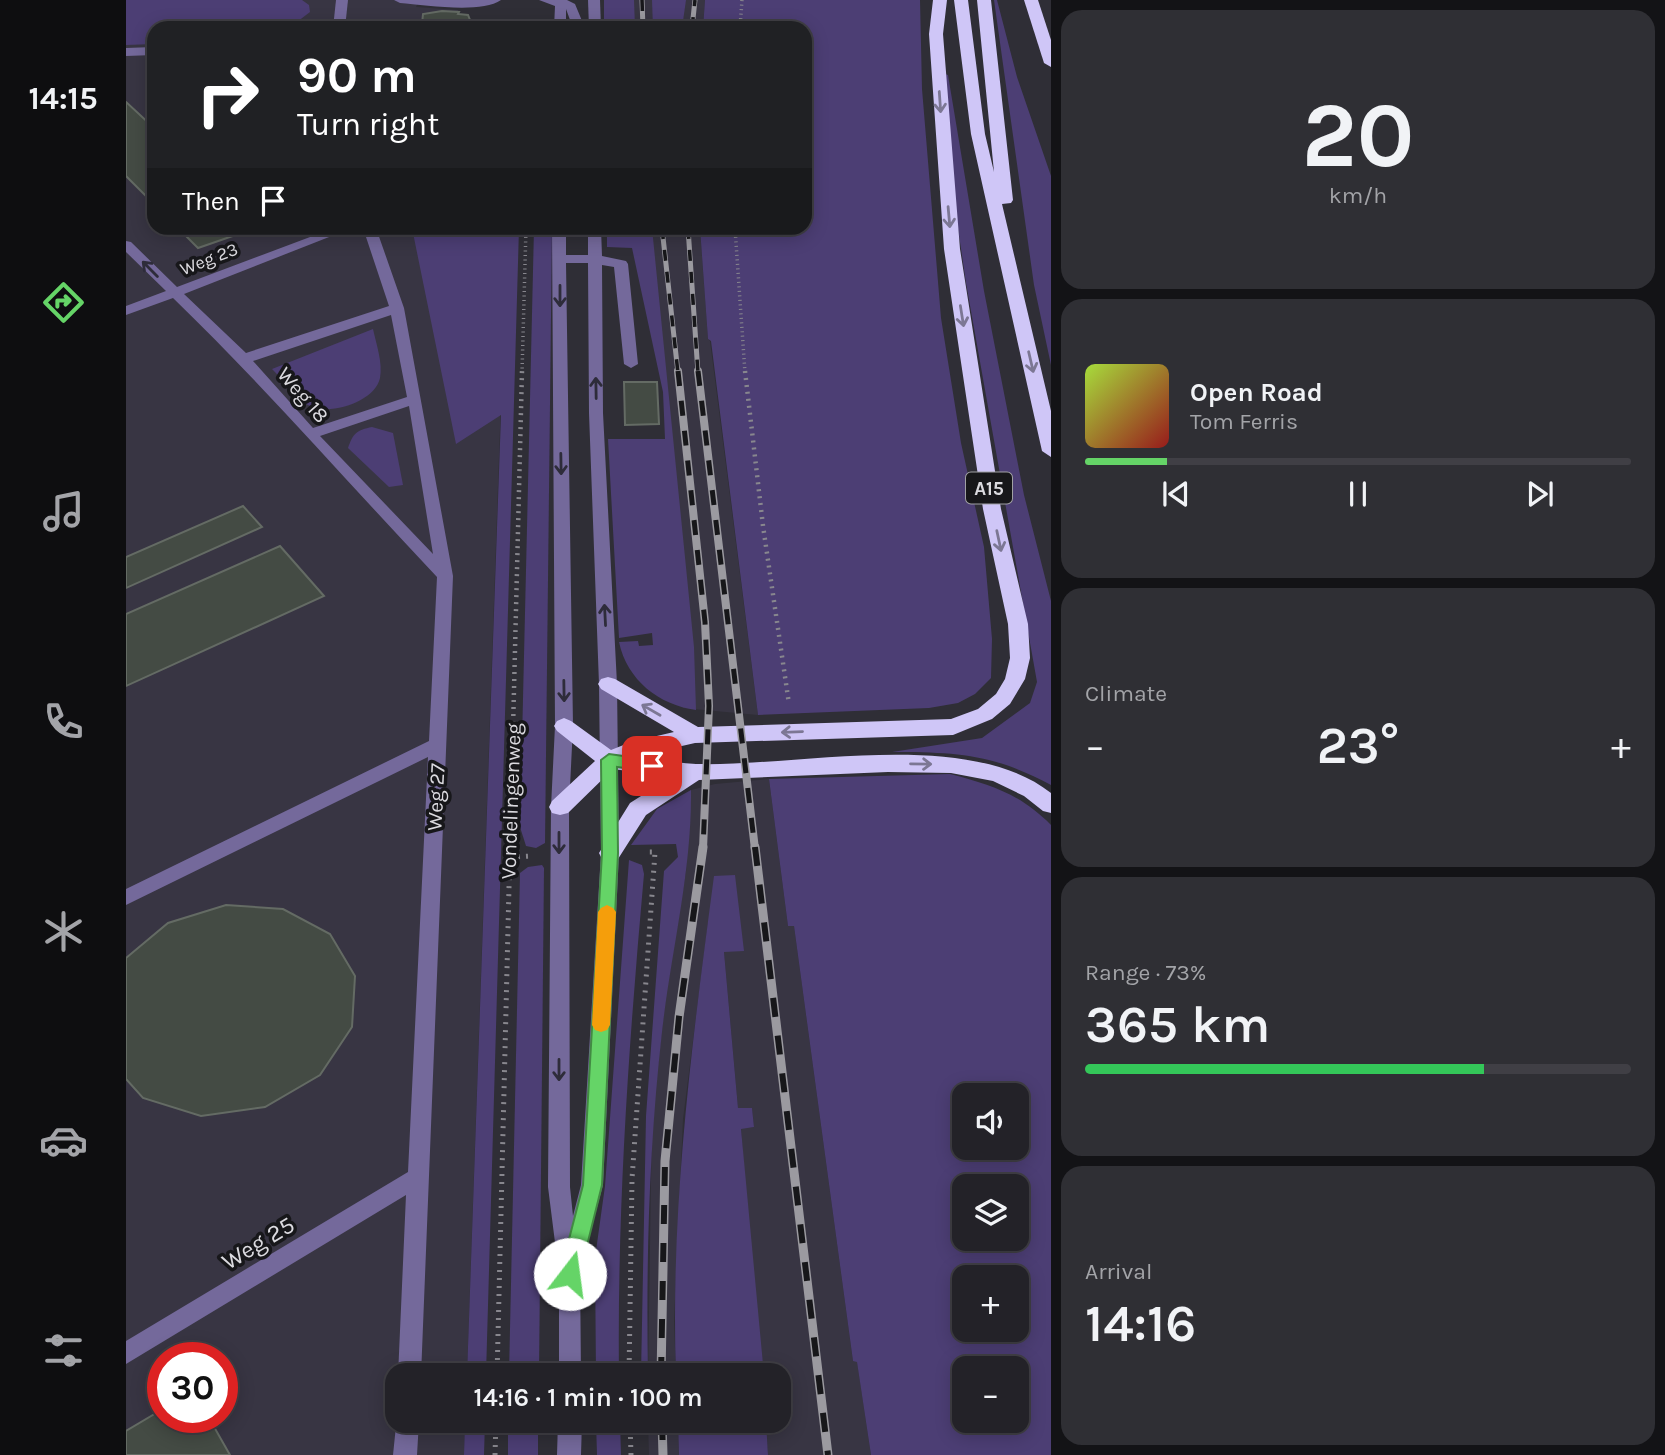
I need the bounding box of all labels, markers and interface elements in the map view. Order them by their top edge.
text: 90 m [297,47,417,104]
icon: right [182,49,273,140]
text: 14:15 [28,80,98,117]
text: 20 [1302,83,1414,189]
one-way arrow [934,90,947,113]
text: Turn right [297,106,439,143]
icon: arrive [254,182,292,220]
text: km/h [1329,182,1387,209]
text: Then [182,186,240,217]
one-way arrow [943,205,956,228]
street label: Weg 23 [177,238,241,280]
one-way arrow [142,260,159,277]
icon: directions [39,278,88,327]
one-way arrow [553,284,567,307]
one-way arrow [956,304,969,327]
one-way arrow [1025,351,1038,373]
street label: Weg 18 [272,362,334,428]
one-way arrow [589,377,603,400]
text: Open Road [1190,377,1323,408]
text: Tom Ferris [1190,408,1298,435]
one-way arrow [554,452,568,475]
road number: A15 [966,472,1012,503]
icon: previous [1157,475,1195,513]
icon: pause [1339,475,1377,513]
icon: next [1521,475,1559,513]
icon: music [39,487,88,536]
one-way arrow [992,529,1006,552]
one-way arrow [598,604,611,627]
one-way arrow [557,680,570,703]
text: Climate [1085,680,1167,707]
icon: phone [39,697,88,746]
one-way arrow [642,703,662,717]
text: 23° [1317,715,1399,776]
street label: Vondelingenweg [496,722,526,880]
text: − [1085,724,1105,769]
text: + [1611,724,1631,769]
one-way arrow [781,726,804,739]
pin [622,736,682,796]
icon: arrive [633,747,671,785]
one-way arrow [910,757,933,771]
street label: Weg 27 [422,762,450,831]
one-way arrow [553,831,566,854]
icon: climate [39,907,88,956]
text: Range · 73% [1085,959,1207,986]
text: 365 km [1085,994,1270,1055]
one-way arrow [552,1059,566,1082]
map controls [952,1083,1029,1433]
button: sound [952,1083,1029,1160]
icon: car [39,1116,88,1165]
button: layers [952,1174,1029,1251]
street label: Weg 25 [217,1210,299,1276]
position arrow [533,1237,607,1311]
text: Arrival [1085,1258,1152,1285]
button: + [952,1265,1029,1342]
text: 14:16 [1085,1293,1196,1354]
icon: filters [39,1326,88,1375]
speed limit sign: 30 [147,1342,238,1433]
button: − [952,1356,1029,1433]
text: 14:16 · 1 min · 100 m [473,1382,703,1413]

